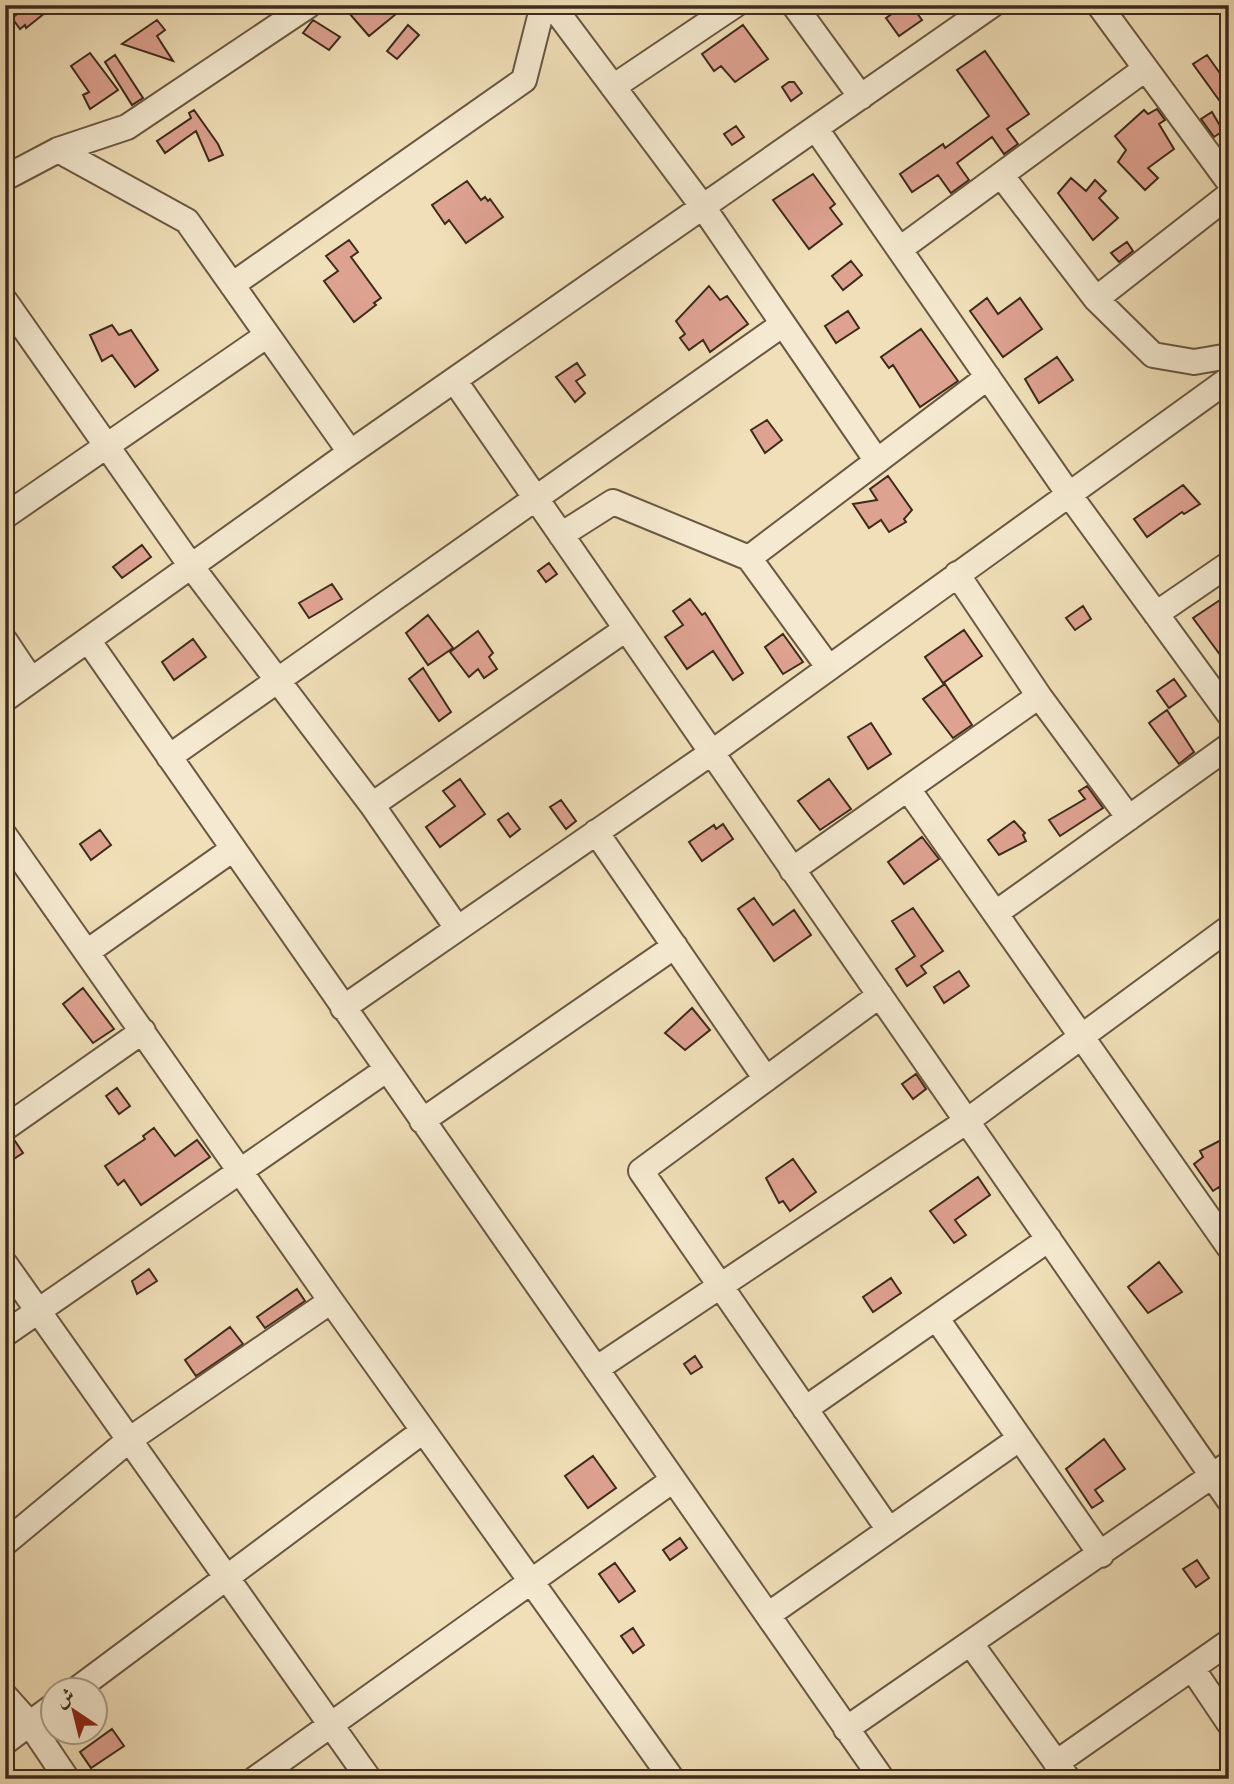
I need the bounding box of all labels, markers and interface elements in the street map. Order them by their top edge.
north arrow [38,1676,108,1746]
text: ش [53,1686,79,1712]

